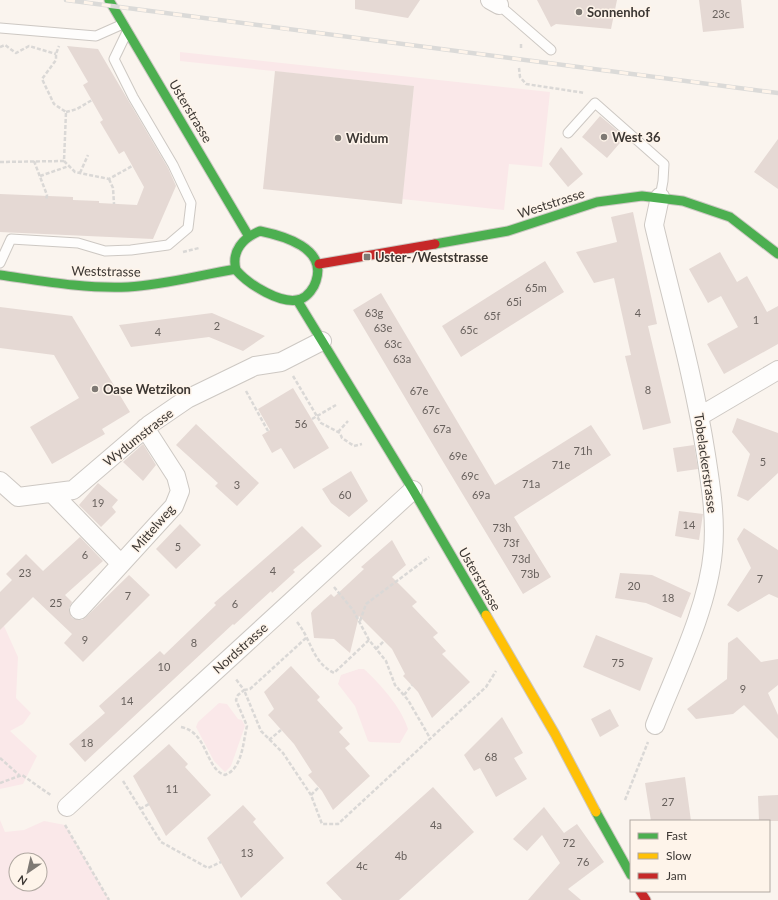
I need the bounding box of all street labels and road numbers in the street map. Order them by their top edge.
street label: Usterstrasse [166,77,216,145]
street label: Weststrasse [516,185,587,221]
street label: Weststrasse [71,262,141,280]
street label: Wydumstrasse [100,405,176,469]
street label: Tobelackerstrasse [691,412,721,514]
street label: Mittelweg [128,501,178,555]
street label: Usterstrasse [455,544,505,614]
street label: Nordstrasse [209,619,271,677]

